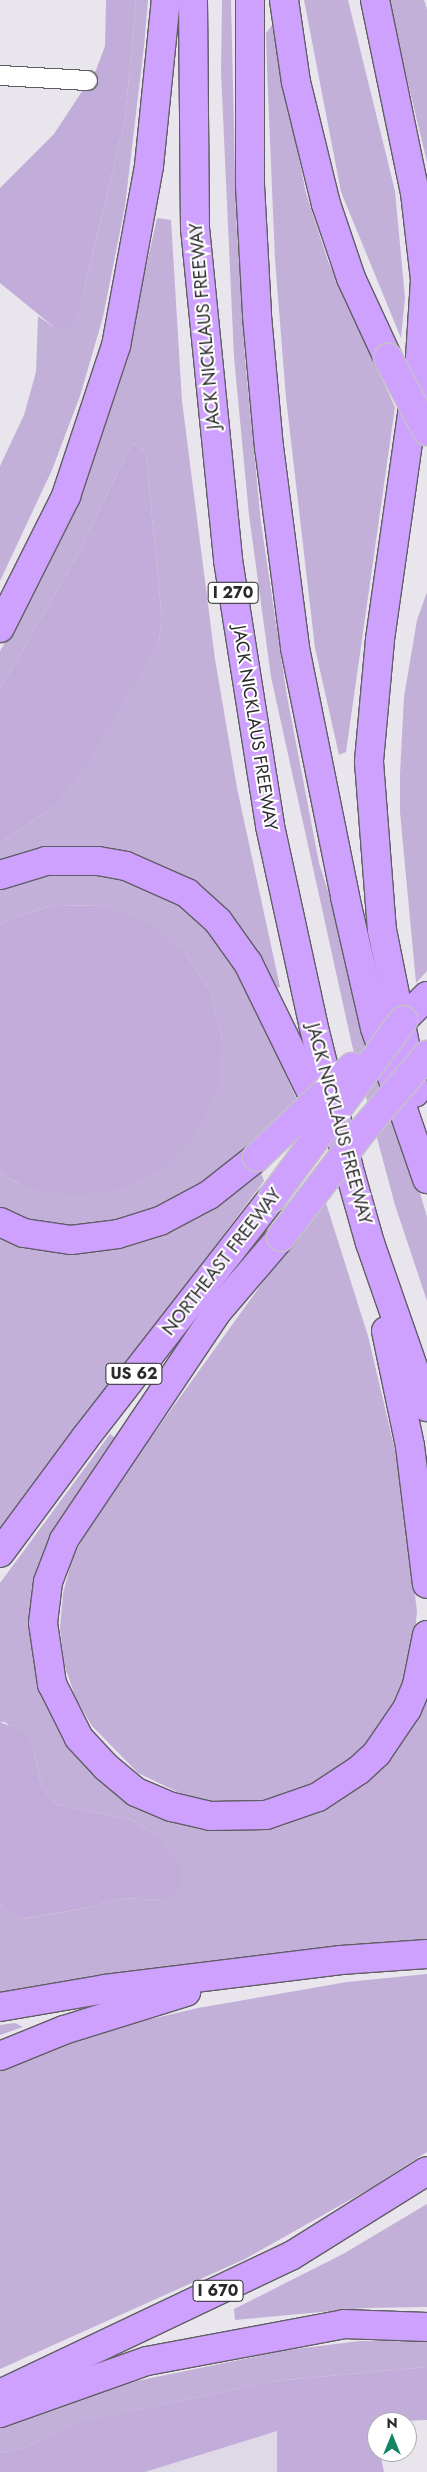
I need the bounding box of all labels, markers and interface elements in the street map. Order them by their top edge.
street label: JACK NICKLAUS FREEWAY [185,222,225,430]
road number: I 270 [207,580,259,606]
street label: JACK NICKLAUS FREEWAY [228,624,282,832]
street label: JACK NICKLAUS FREEWAY [302,1021,376,1227]
street label: NORTHEAST FREEWAY [158,1184,286,1340]
road number: US 62 [105,1360,163,1388]
road number: I 670 [192,2278,244,2304]
north arrow [367,2412,417,2462]
text: N [386,2413,398,2433]

